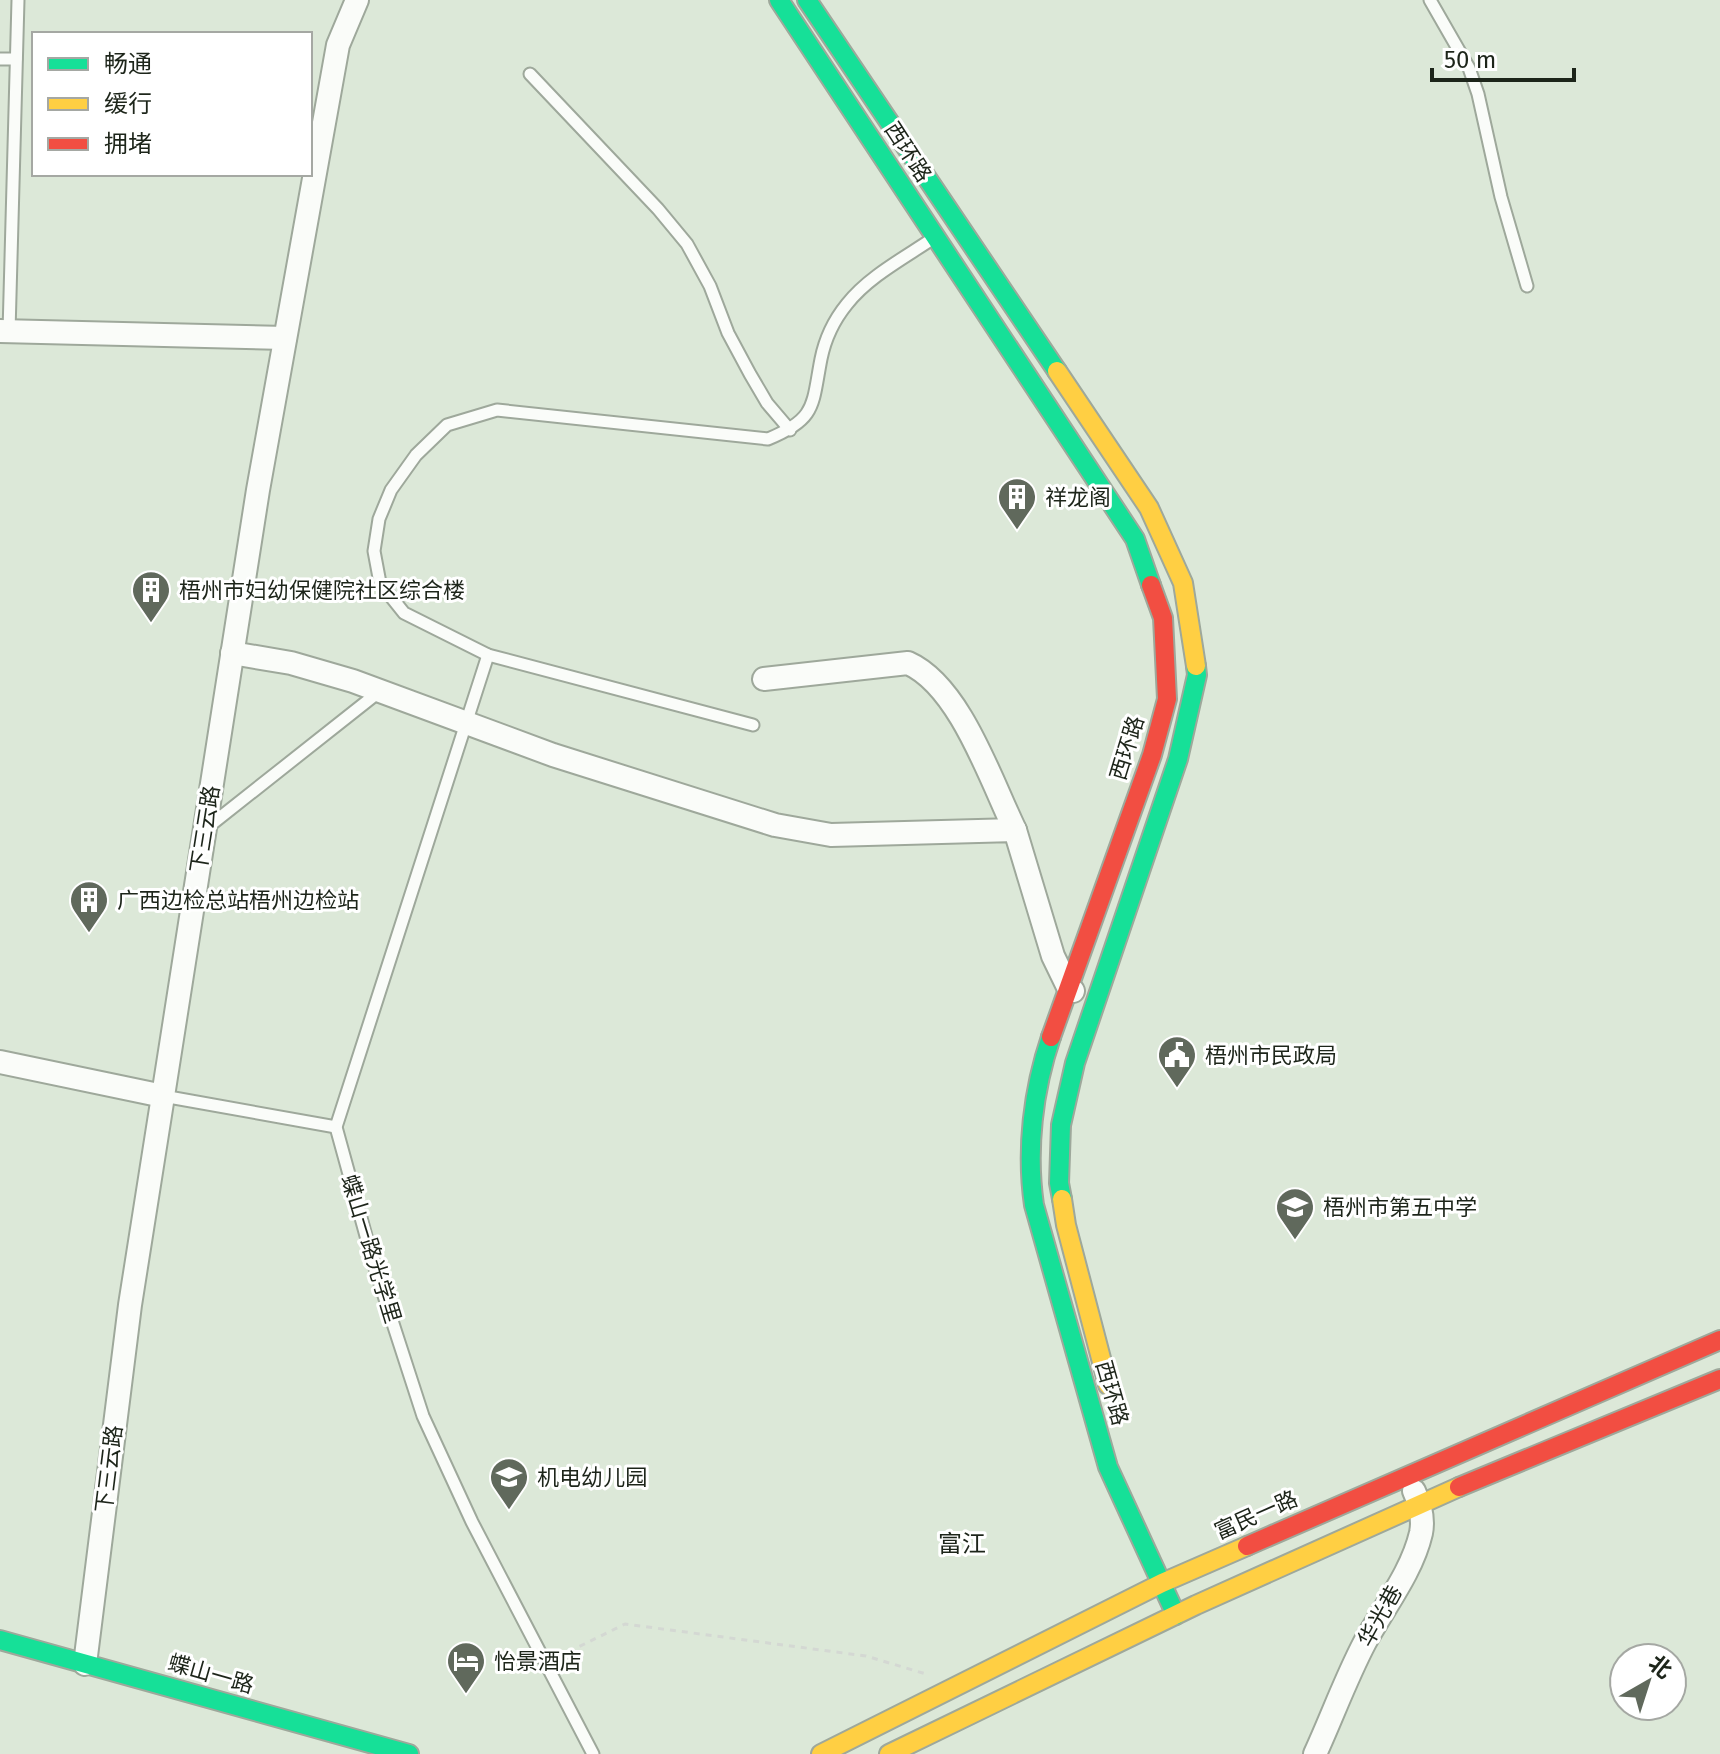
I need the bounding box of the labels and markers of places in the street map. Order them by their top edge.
building icon: 祥龙阁 [996,476,1038,531]
place label: 祥龙阁 [1045,484,1111,511]
building icon: 梧州市妇幼保健院社区综合楼 [130,569,172,624]
place label: 梧州市妇幼保健院社区综合楼 [179,577,465,604]
building icon: 广西边检总站梧州边检站 [68,879,110,934]
place label: 广西边检总站梧州边检站 [117,887,359,914]
public building icon: 梧州市民政局 [1156,1034,1198,1089]
place label: 梧州市民政局 [1205,1042,1337,1069]
school or university icon: 梧州市第五中学 [1274,1186,1316,1241]
place label: 梧州市第五中学 [1323,1194,1477,1221]
school or university icon: 机电幼儿园 [488,1456,530,1511]
place label: 机电幼儿园 [537,1464,647,1491]
hotel icon: 怡景酒店 [445,1640,487,1695]
place label: 怡景酒店 [494,1648,582,1675]

